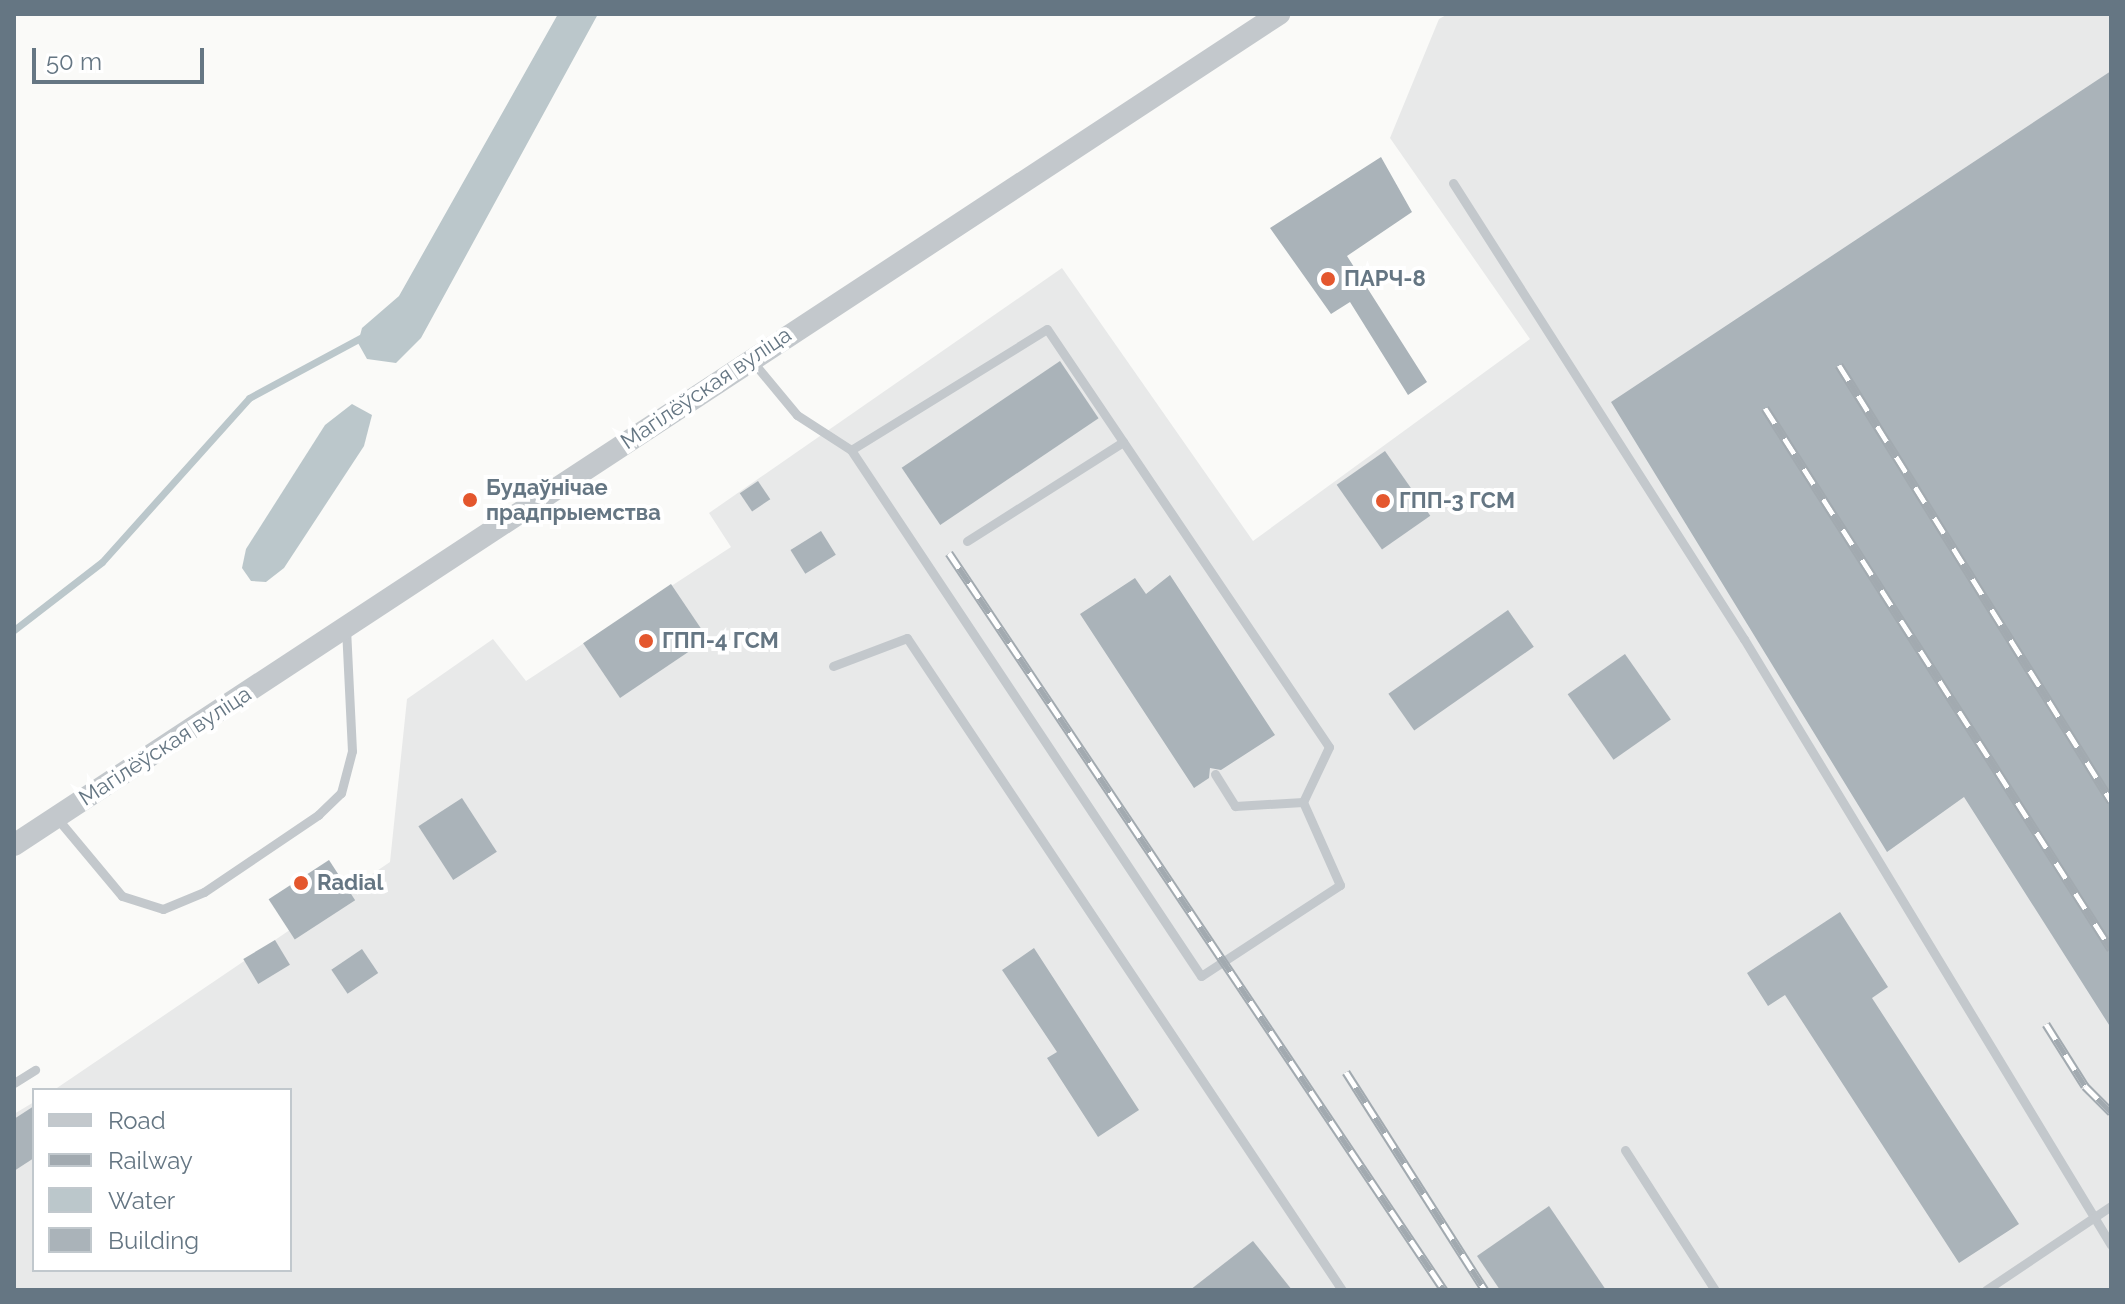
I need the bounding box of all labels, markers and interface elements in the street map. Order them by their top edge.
scale bar [36,32,208,82]
text: 50 m [46,47,102,76]
place label: ПАРЧ-8 [1344,266,1426,292]
marker: ПАРЧ-8 [1319,270,1337,288]
street label: Магілёўская вуліца [616,321,796,455]
place label: Будаўнічае прадпрыемства [486,474,661,526]
place label: ГПП-3 ГСМ [1399,488,1515,514]
marker: Будаўнічае прадпрыемства [461,491,479,509]
marker: ГПП-3 ГСМ [1374,492,1392,510]
place label: ГПП-4 ГСМ [662,628,779,654]
marker: ГПП-4 ГСМ [637,632,655,650]
street label: Магілёўская вуліца [74,681,256,811]
place label: Radial [317,870,383,896]
marker: Radial [292,874,310,892]
legend [32,1088,292,1272]
text: Road [108,1106,166,1135]
text: Railway [108,1146,193,1175]
text: Water [108,1186,175,1215]
text: Building [108,1226,199,1255]

